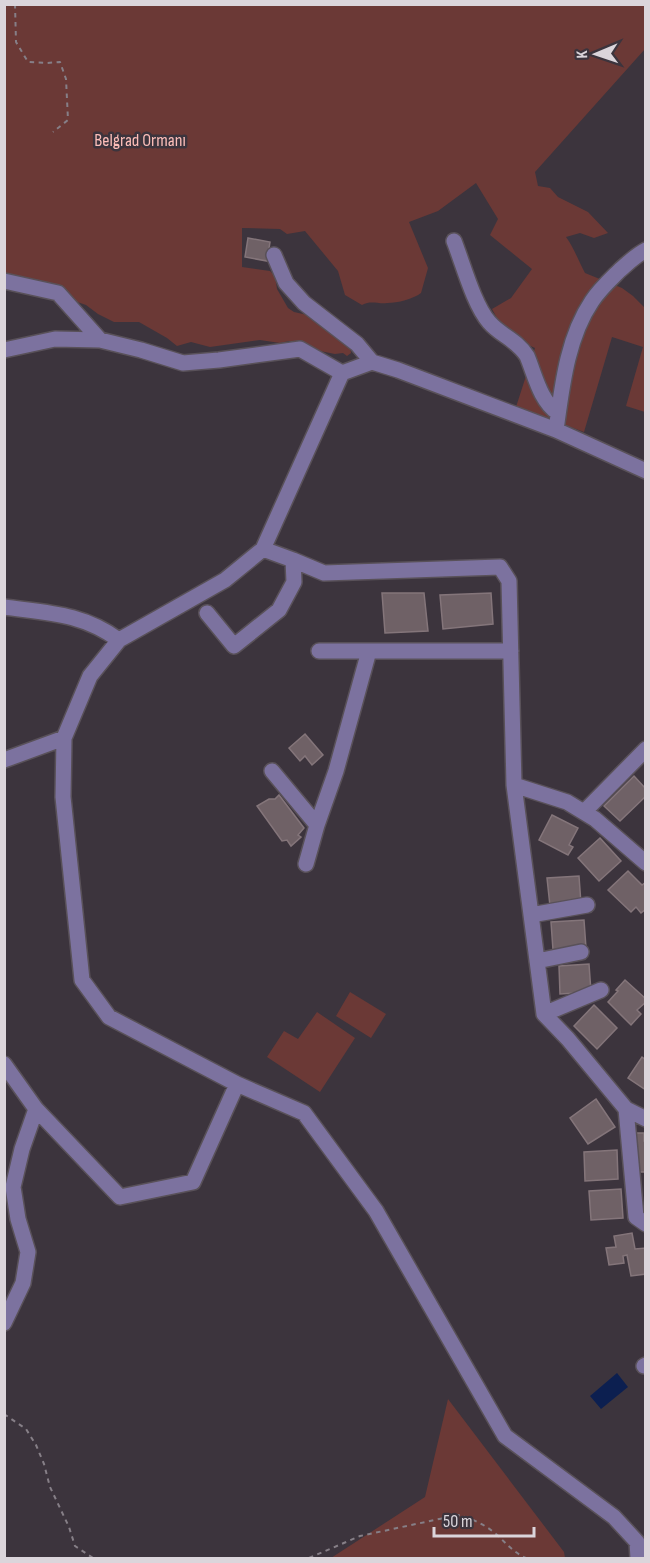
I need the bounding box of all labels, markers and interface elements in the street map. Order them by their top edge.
north arrow [566,24,626,84]
text: K [573,50,592,59]
park label: Belgrad Ormanı [94,130,186,151]
scale bar [434,1500,534,1538]
text: 50 m [443,1511,473,1532]

